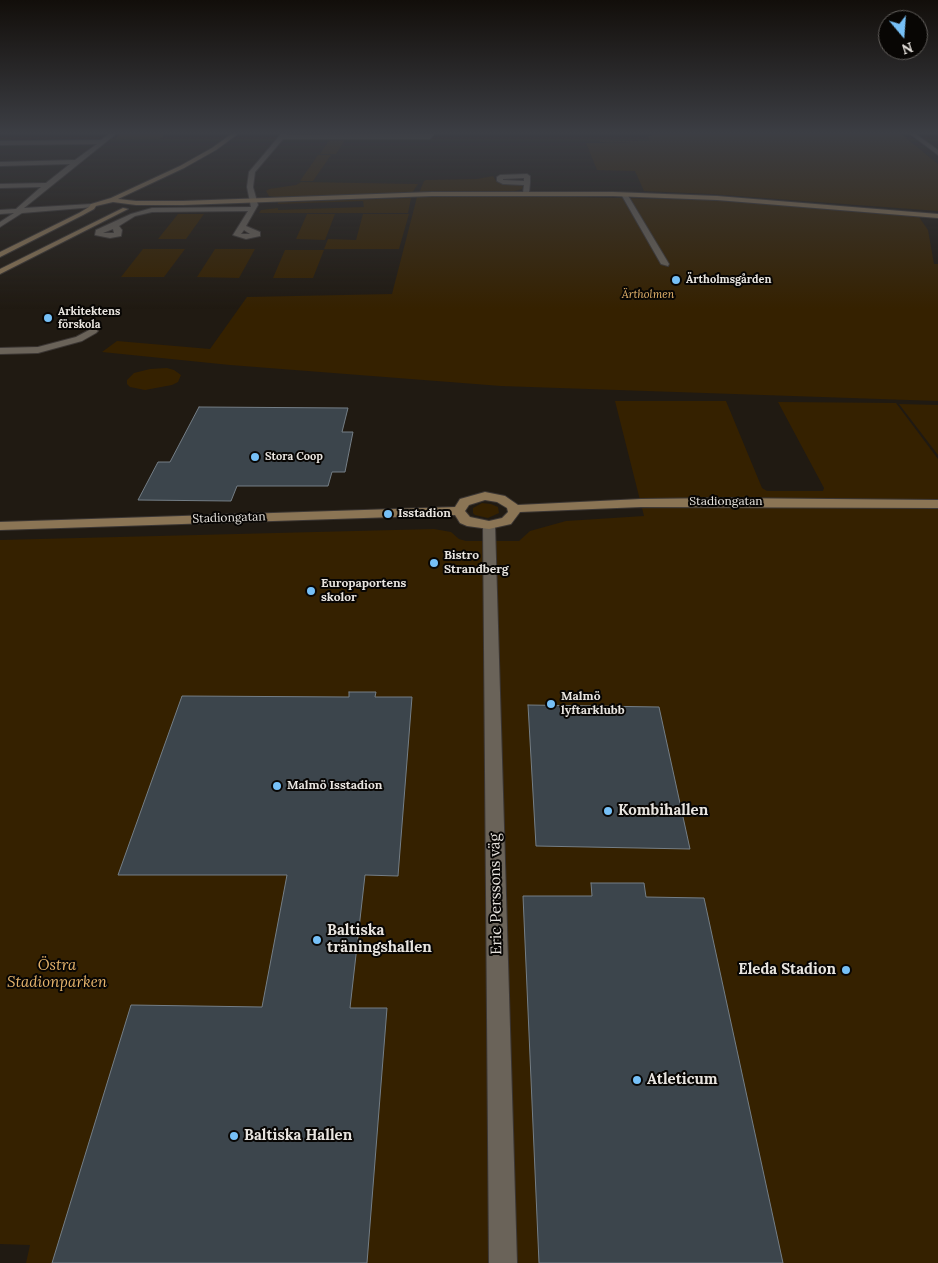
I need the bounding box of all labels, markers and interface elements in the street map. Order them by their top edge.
north arrow [878,10,928,60]
text: N [899,38,915,59]
place label: Ärtholmsgården [686,273,772,287]
marker: Ärtholmsgården [670,274,682,286]
park label: Ärtholmen [622,288,674,302]
place label: Arkitektens förskola [58,305,120,331]
marker: Arkitektens förskola [42,312,54,324]
place label: Stora Coop [265,450,323,464]
marker: Stora Coop [249,451,261,463]
street label: Stadiongatan [689,495,763,509]
place label: Isstadion [398,507,451,521]
marker: Isstadion [382,508,394,520]
street label: Stadiongatan [192,510,266,526]
place label: Bistro Strandberg [444,549,509,577]
marker: Bistro Strandberg [428,557,440,569]
place label: Europaportens skolor [321,577,406,605]
marker: Europaportens skolor [305,585,317,597]
place label: Malmö lyftarklubb [561,690,625,718]
marker: Malmö lyftarklubb [545,698,557,710]
place label: Malmö Isstadion [287,779,382,793]
marker: Malmö Isstadion [271,780,283,792]
place label: Kombihallen [618,802,708,820]
marker: Kombihallen [602,805,614,817]
street label: Eric Perssons väg [486,833,506,955]
place label: Baltiska träningshallen [327,922,432,957]
marker: Baltiska träningshallen [311,934,323,946]
park label: Östra Stadionparken [7,957,107,992]
place label: Eleda Stadion [738,961,836,979]
marker: Eleda Stadion [840,964,852,976]
place label: Atleticum [647,1071,718,1089]
marker: Atleticum [631,1074,643,1086]
place label: Baltiska Hallen [244,1127,352,1145]
marker: Baltiska Hallen [228,1130,240,1142]

